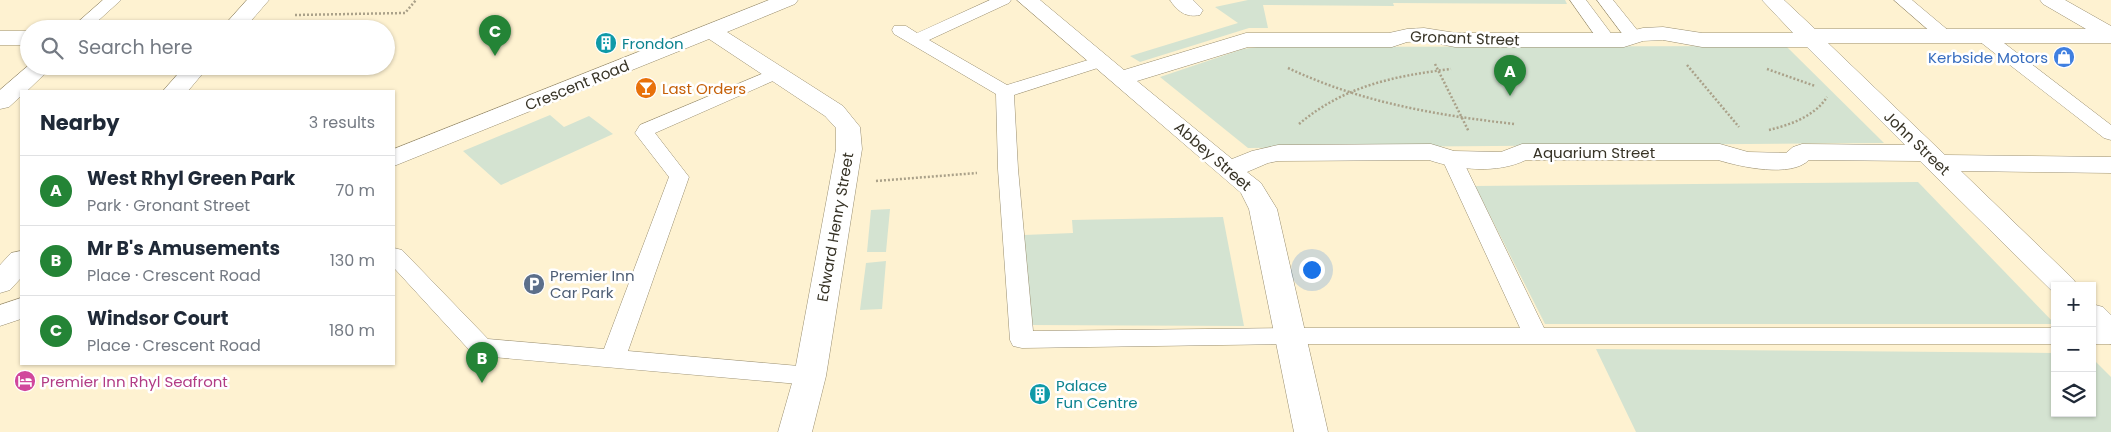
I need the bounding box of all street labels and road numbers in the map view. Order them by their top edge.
street label: Gronant Street [1410,26,1520,50]
street label: Crescent Road [522,55,632,115]
street label: John Street [1879,106,1955,180]
street label: Abbey Street [1170,117,1256,195]
street label: Aquarium Street [1533,142,1655,163]
street label: Edward Henry Street [812,151,858,303]

